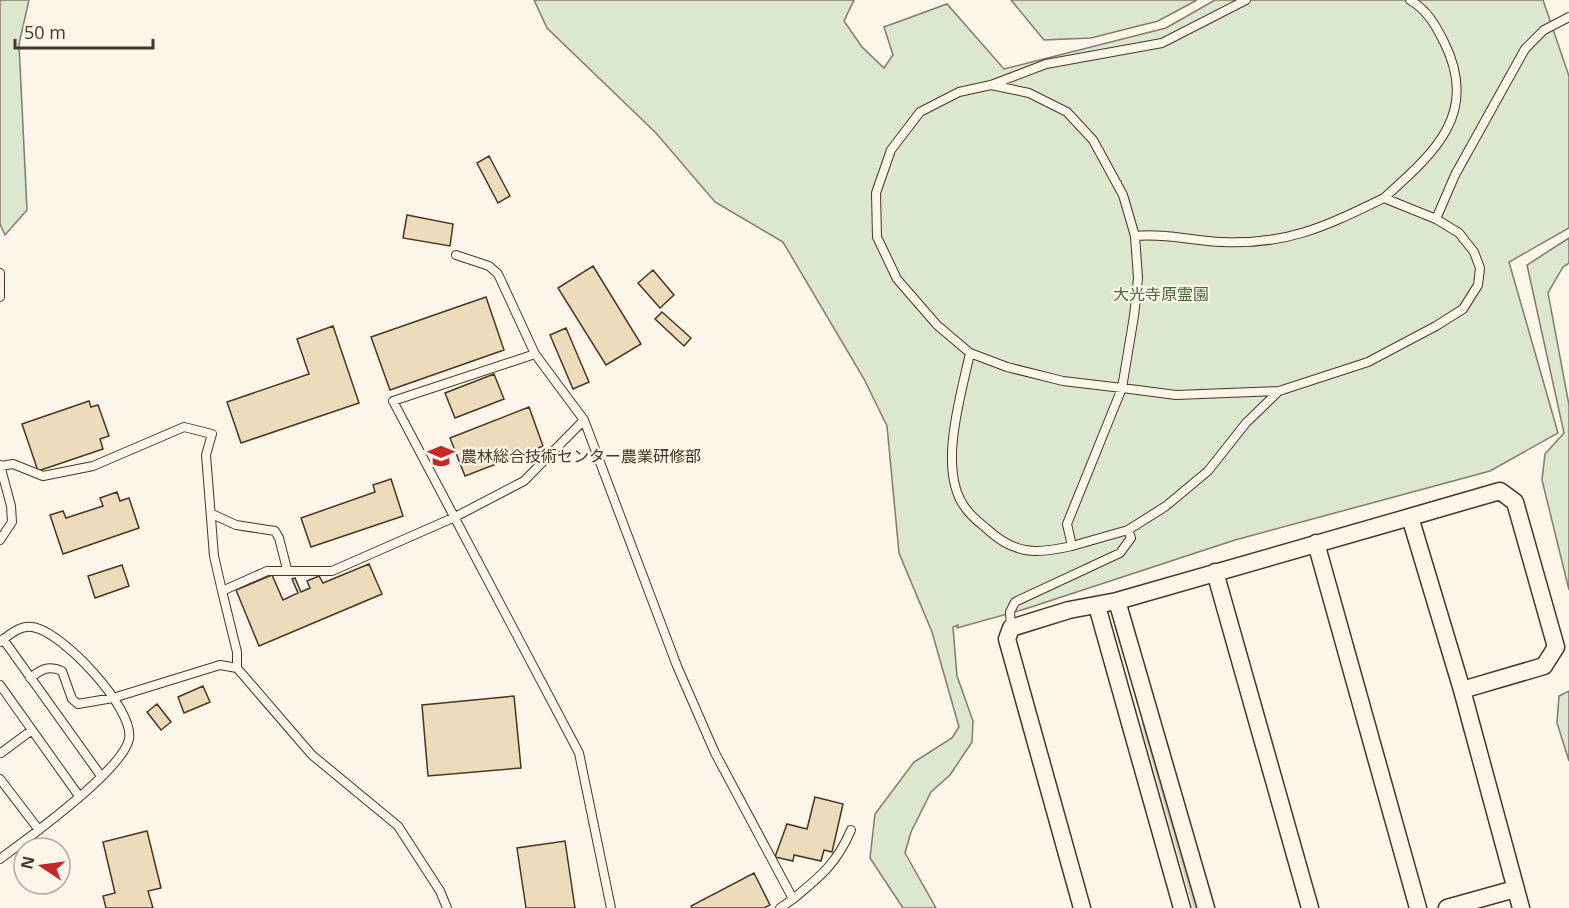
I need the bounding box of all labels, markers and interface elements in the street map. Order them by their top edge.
scale bar [15,12,153,50]
text: 50 m [24,20,66,44]
park label: 大光寺原霊園 [1113,283,1209,305]
school or university icon: 農林総合技術センター農業研修部 [426,441,456,471]
place label: 農林総合技術センター農業研修部 [461,445,701,467]
north arrow [12,836,72,896]
text: N [15,854,40,871]

